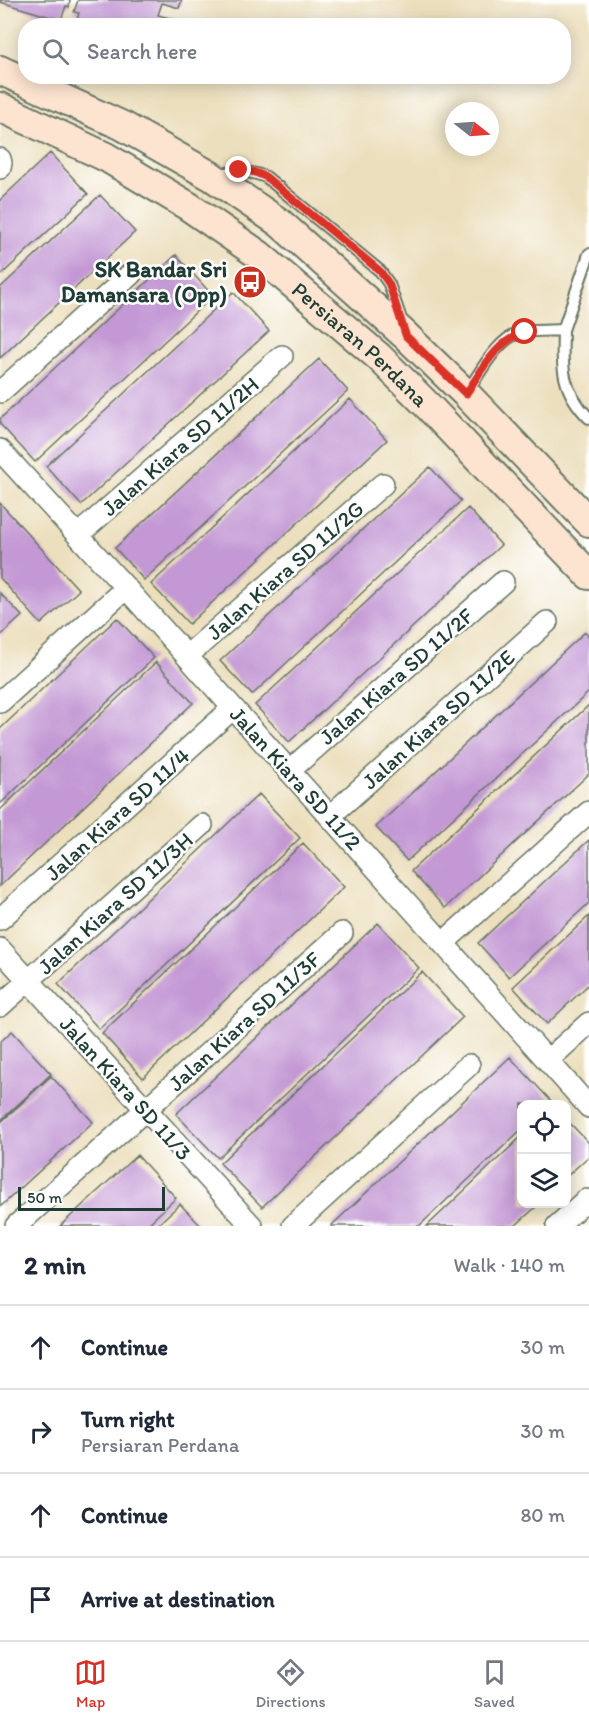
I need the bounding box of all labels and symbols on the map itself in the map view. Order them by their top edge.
north arrow [445,102,499,156]
route end [225,156,251,182]
place label: SK Bandar Sri Damansara (Opp) [61,256,227,308]
bus stop icon: SK Bandar Sri Damansara (Opp) [232,264,268,300]
street label: Persiaran Perdana [286,276,434,413]
route start [511,318,537,344]
street label: Jalan Kiara SD 11/2H [96,371,264,522]
street label: Jalan Kiara SD 11/2G [201,495,369,646]
street label: Jalan Kiara SD 11/2F [314,602,479,751]
street label: Jalan Kiara SD 11/2E [356,644,520,795]
street label: Jalan Kiara SD 11/2 [224,701,367,856]
street label: Jalan Kiara SD 11/4 [39,742,195,886]
street label: Jalan Kiara SD 11/3H [32,827,199,980]
street label: Jalan Kiara SD 11/3F [163,945,327,1097]
street label: Jalan Kiara SD 11/3 [54,1011,197,1166]
scale bar [18,1184,165,1212]

